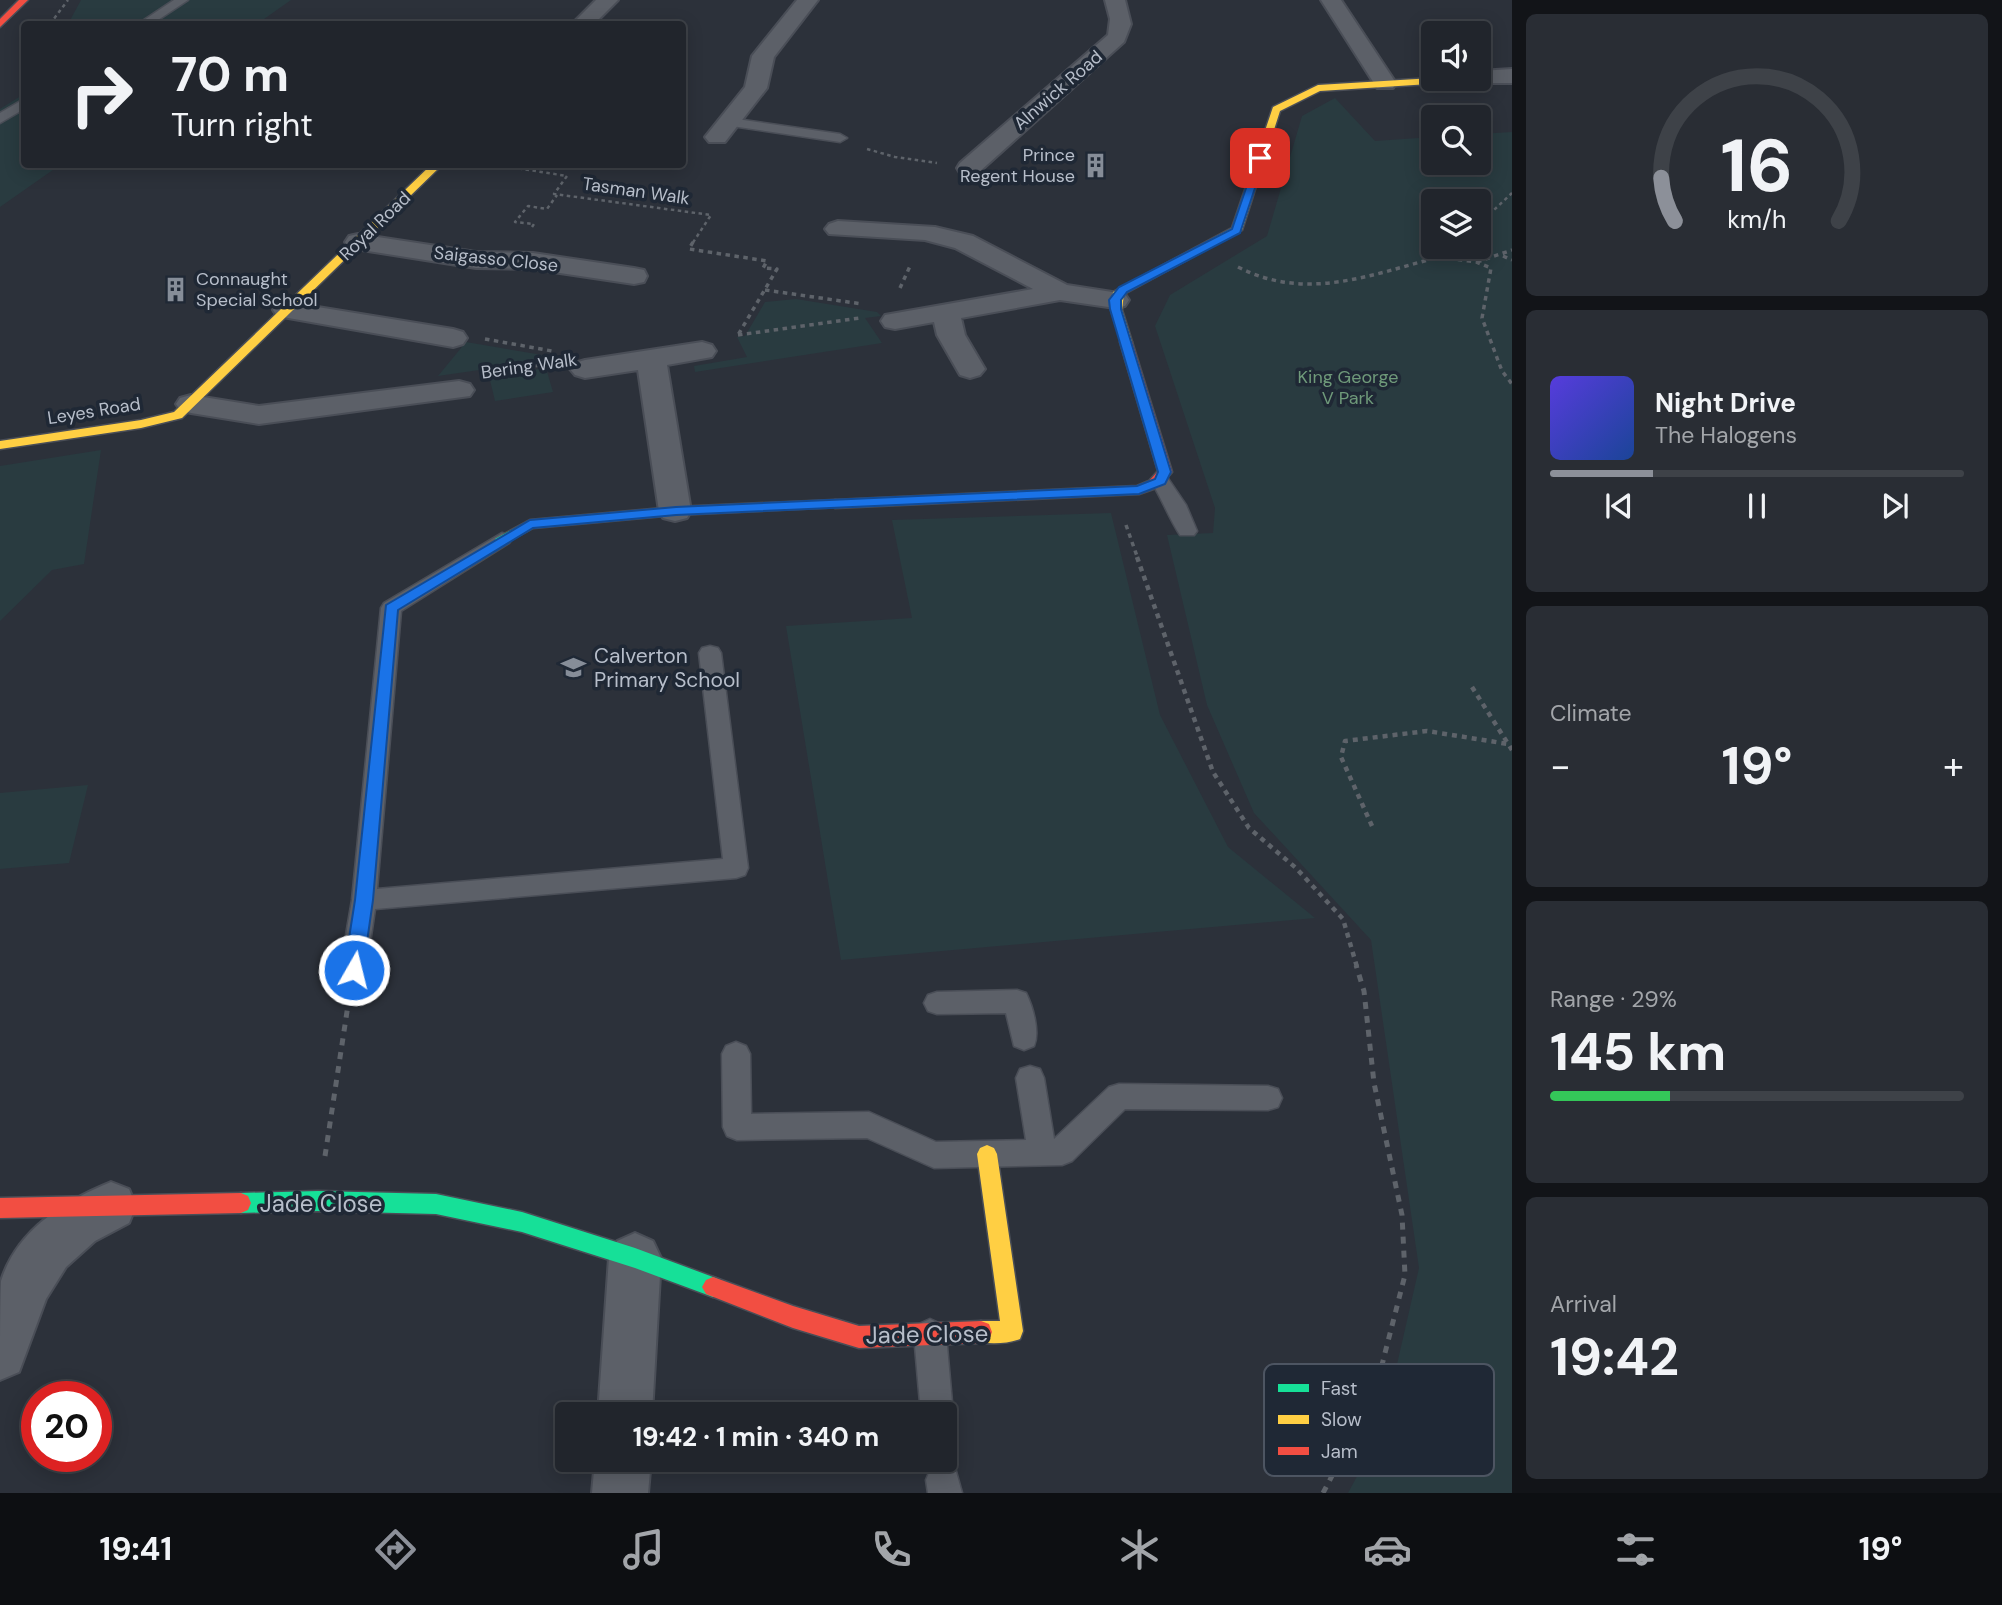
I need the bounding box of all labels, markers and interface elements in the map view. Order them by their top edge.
map controls [1421,21,1491,259]
button: sound [1421,21,1491,91]
text: 70 m [171,42,289,106]
street label: Alnwick Road [1008,45,1108,135]
icon: right [56,49,147,140]
text: Turn right [171,104,313,146]
button: search [1421,105,1491,175]
text: 16 [1721,119,1793,214]
pin [1230,128,1290,188]
icon: arrive [1241,139,1279,177]
place label: Prince Regent House [960,143,1075,188]
building icon: Prince Regent House [1081,151,1109,179]
street label: Tasman Walk [581,172,691,210]
street label: Royal Road [334,186,416,266]
button: layers [1421,189,1491,259]
text: km/h [1727,203,1787,236]
street label: Saigasso Close [433,241,559,277]
place label: Connaught Special School [196,267,318,312]
building icon: Connaught Special School [162,275,190,303]
street label: Bering Walk [479,347,579,385]
park label: King George V Park [1298,365,1398,410]
text: Night Drive [1655,386,1796,420]
street label: Leyes Road [46,392,142,430]
text: The Halogens [1655,420,1797,450]
icon: previous [1600,487,1638,525]
icon: pause [1738,487,1776,525]
icon: next [1876,487,1914,525]
place label: Calverton Primary School [594,642,740,694]
school or university icon: Calverton Primary School [560,654,588,682]
text: Climate [1550,698,1632,728]
text: 19° [1722,732,1792,800]
text: − [1550,741,1571,791]
text: + [1943,741,1964,791]
position arrow [317,933,391,1007]
text: Range · 29% [1550,984,1677,1014]
text: 145 km [1550,1018,1726,1086]
street label: Jade Close [260,1188,382,1219]
text: Arrival [1550,1289,1617,1319]
street label: Jade Close [865,1317,989,1351]
text: 19:42 [1550,1323,1679,1391]
legend [1264,1364,1494,1476]
text: Fast [1321,1376,1357,1401]
speed limit sign: 20 [21,1381,112,1472]
text: Slow [1321,1407,1362,1432]
text: 19:42 · 1 min · 340 m [633,1420,879,1454]
text: Jam [1321,1439,1358,1464]
icon: directions [371,1525,420,1574]
icon: music [619,1525,668,1574]
icon: phone [867,1525,916,1574]
icon: climate [1115,1525,1164,1574]
icon: car [1363,1525,1412,1574]
icon: filters [1611,1525,1660,1574]
text: 19:41 [99,1528,172,1570]
text: 19° [1859,1528,1902,1570]

